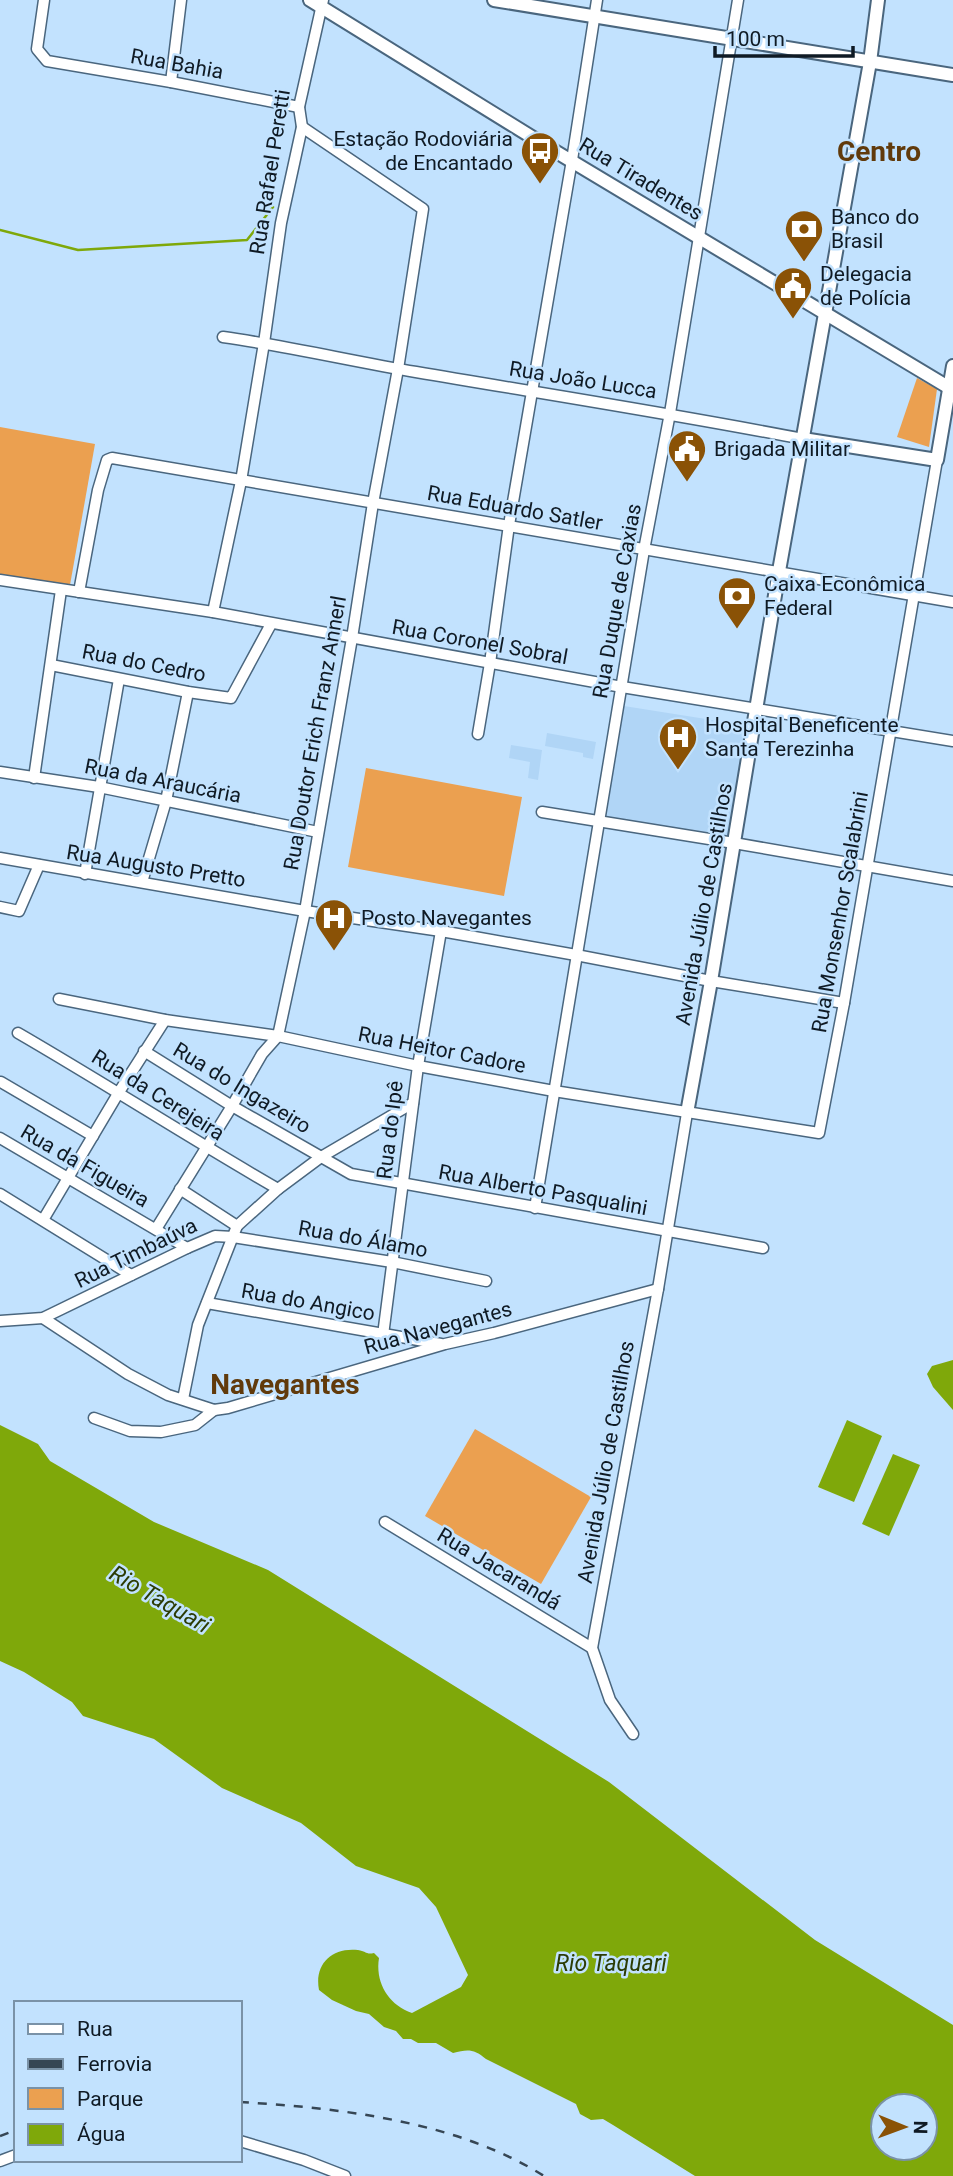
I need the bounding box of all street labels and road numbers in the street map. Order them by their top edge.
street label: Rua Bahia [129,44,225,84]
street label: Rua Rafael Peretti [245,88,295,256]
street label: Rua Tiradentes [575,133,707,225]
street label: Rua João Lucca [507,356,659,404]
street label: Rua Eduardo Satler [425,481,605,535]
street label: Rua Duque de Caxias [588,502,646,700]
street label: Rua Doutor Erich Franz Annerl [279,594,351,872]
street label: Rua Coronel Sobral [390,615,570,669]
street label: Rua do Cedro [80,639,208,687]
street label: Rua da Araucária [83,754,243,808]
street label: Avenida Júlio de Castilhos [671,781,737,1027]
street label: Rua Monsenhor Scalabrini [807,789,873,1035]
street label: Rua Augusto Pretto [65,840,247,892]
street label: Rua Heitor Cadore [356,1022,528,1078]
street label: Rua do Ingazeiro [169,1038,315,1138]
street label: Rua da Cerejeira [87,1045,229,1145]
street label: Rua do Ipê [372,1079,408,1181]
street label: Rua da Figueira [17,1120,153,1212]
street label: Rua Alberto Pasqualini [437,1160,649,1220]
street label: Rua Timbaúva [71,1213,201,1293]
street label: Rua do Álamo [297,1216,430,1262]
street label: Rua do Angico [239,1278,377,1326]
street label: Rua Navegantes [361,1297,515,1359]
street label: Avenida Júlio de Castilhos [573,1339,639,1585]
street label: Rua Jacarandá [433,1523,565,1615]

